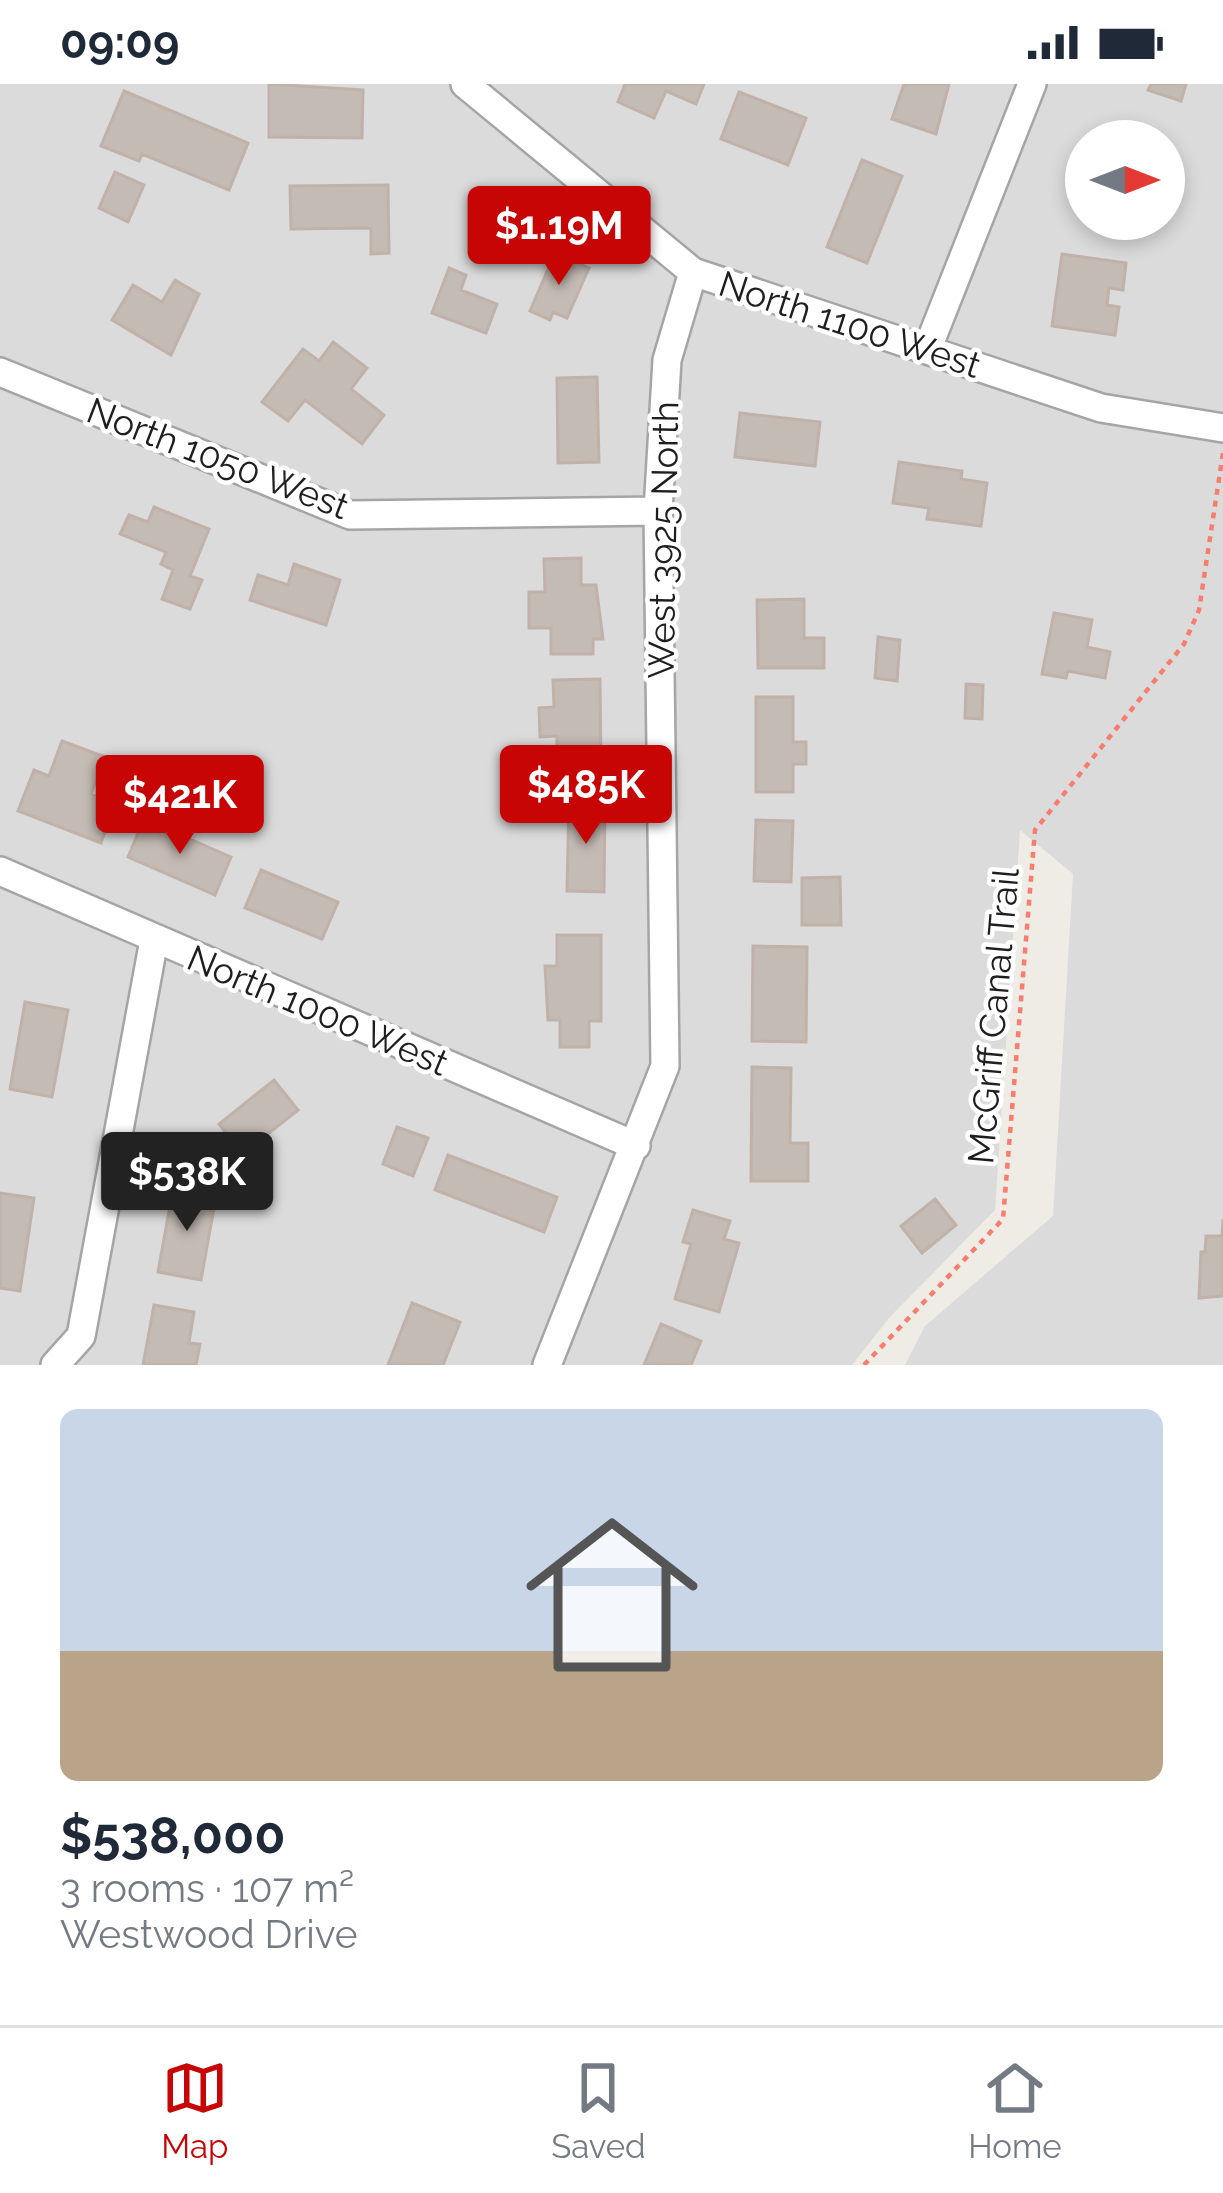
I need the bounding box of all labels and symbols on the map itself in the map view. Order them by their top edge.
north arrow [1065,120,1185,240]
pin: $1.19M [461,186,657,288]
street label: North 1100 West [714,262,986,386]
street label: North 1050 West [81,389,355,527]
street label: West 3925 North [640,401,686,679]
pin: $485K [502,745,670,847]
pin: $421K [96,755,264,857]
street label: McGriff Canal Trail [959,866,1027,1166]
street label: North 1000 West [181,936,455,1084]
pin: $538K [103,1132,271,1234]

